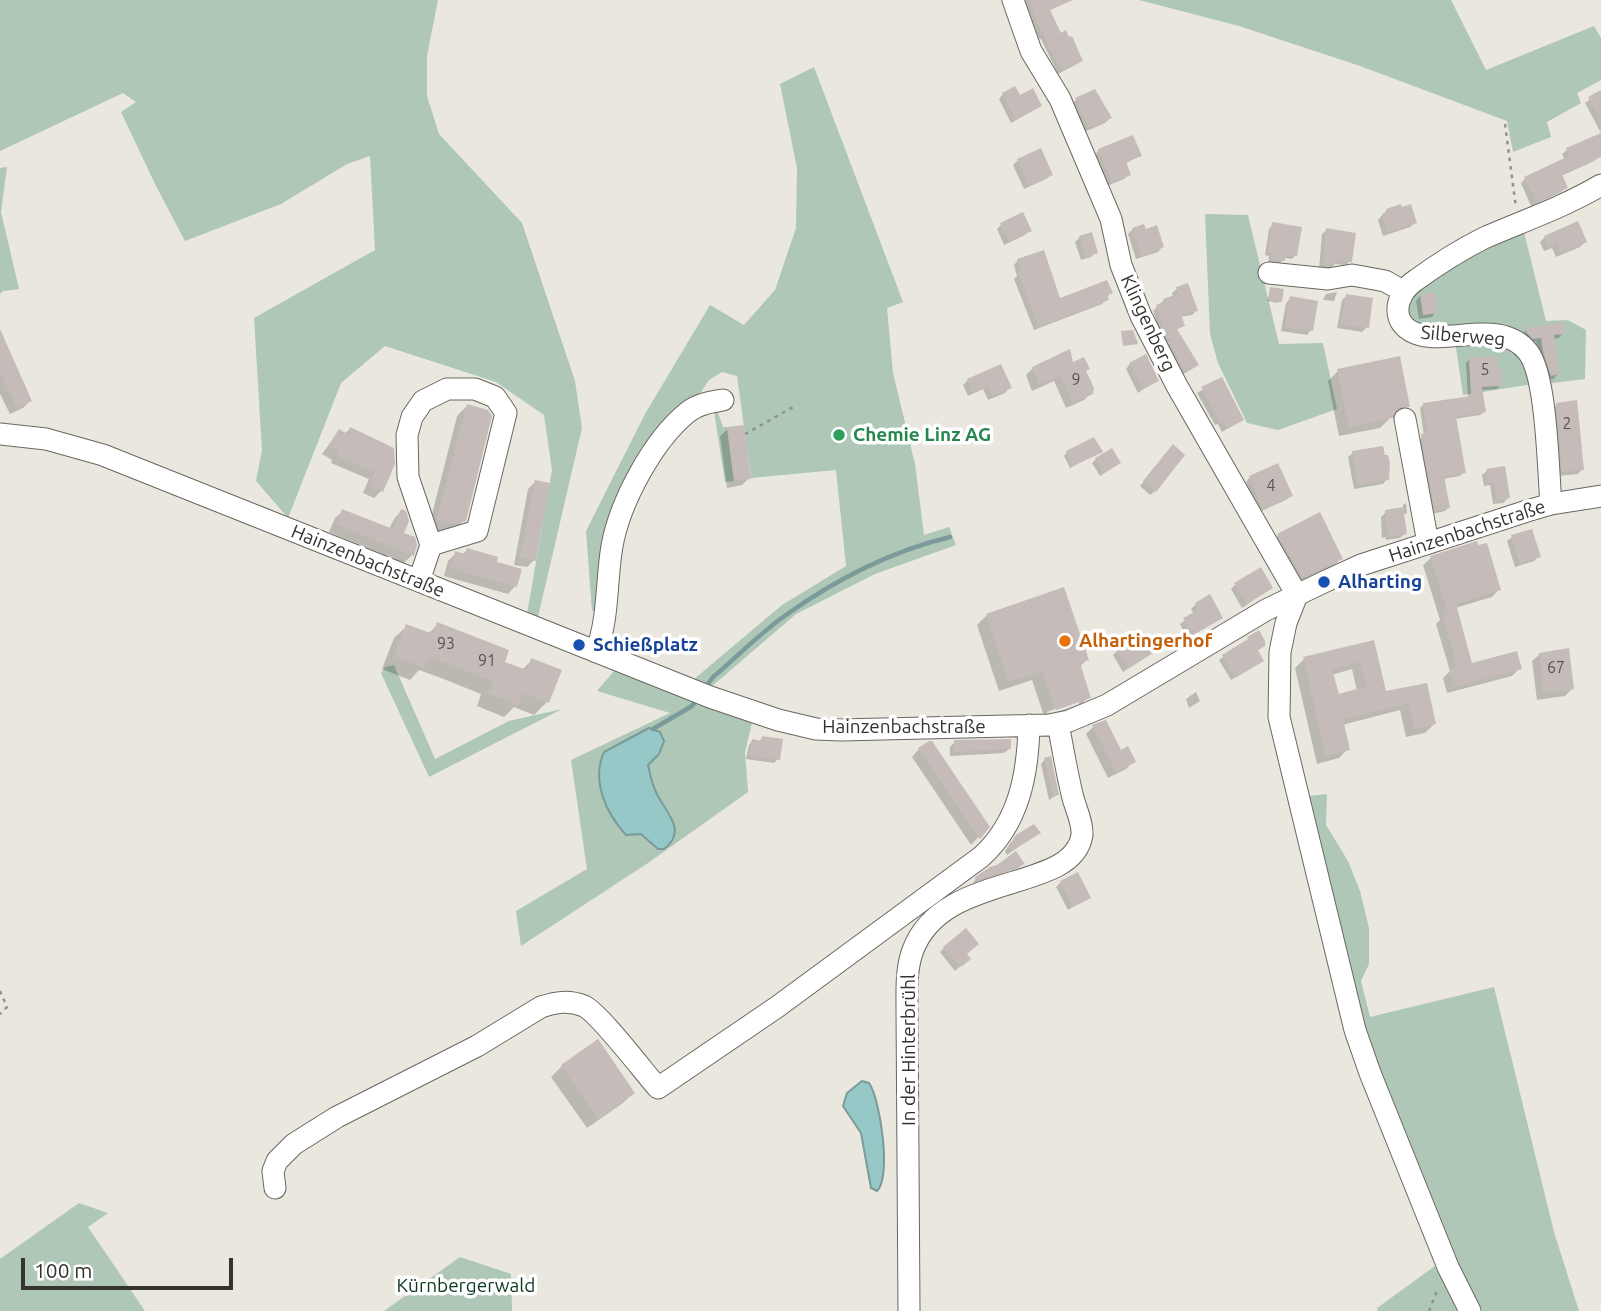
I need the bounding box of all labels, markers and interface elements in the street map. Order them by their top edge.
street label: Klingenberg [1116,271,1180,375]
street label: Silberweg [1420,321,1506,351]
house number: 5 [1480,360,1490,380]
house number: 9 [1071,370,1081,390]
house number: 2 [1562,414,1572,434]
place label: Chemie Linz AG [853,424,991,446]
marker: Chemie Linz AG [831,427,847,443]
house number: 4 [1266,476,1276,496]
street label: Hainzenbachstraße [1386,495,1548,567]
street label: Hainzenbachstraße [288,520,448,602]
place label: Alharting [1338,571,1422,593]
marker: Alharting [1316,574,1332,590]
place label: Alhartingerhof [1079,630,1212,652]
marker: Alhartingerhof [1057,633,1073,649]
house number: 93 [437,634,455,654]
place label: Schießplatz [593,634,698,656]
marker: Schießplatz [571,637,587,653]
house number: 91 [478,651,496,671]
house number: 67 [1547,658,1565,678]
street label: Hainzenbachstraße [822,716,986,738]
street label: In der Hinterbrühl [898,974,920,1126]
scale bar [24,1244,236,1288]
text: 100 m [34,1258,92,1282]
park label: Kürnbergerwald [397,1275,535,1297]

